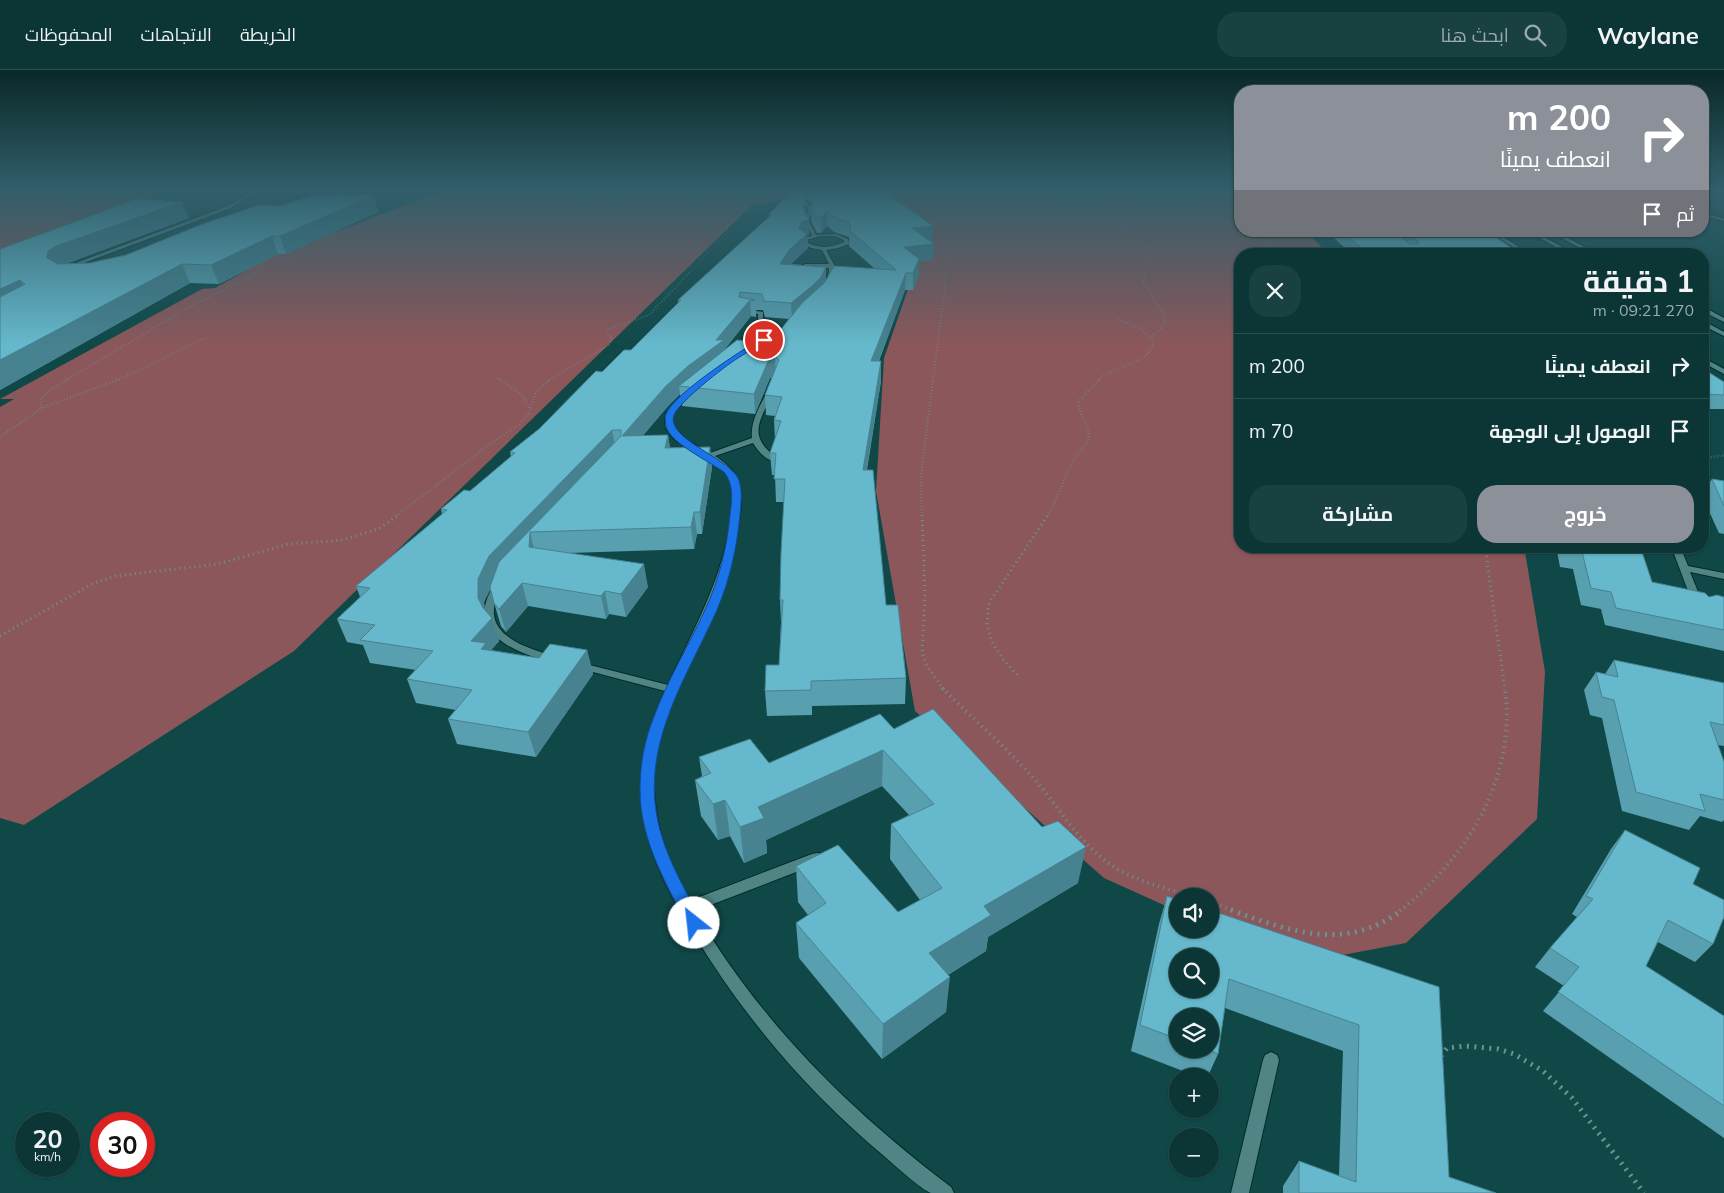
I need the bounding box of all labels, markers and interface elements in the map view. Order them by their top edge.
search box [1217,12,1567,57]
text: Waylane [1597,20,1699,50]
icon: search [1521,21,1549,49]
text: المحفوظات [25,23,113,46]
text: الاتجاهات [141,23,212,46]
text: الخريطة [240,23,296,46]
text: ابحث هنا [1441,23,1509,47]
text: 200 m [1507,95,1611,139]
icon: right [1629,105,1694,170]
text: انعطف يمينًا [1500,145,1611,173]
icon: arrive [1638,200,1666,228]
text: ثم [1676,202,1694,226]
text: 1 دقيقة [1583,262,1694,300]
button: close [1249,265,1301,317]
text: 270 m · 09:21 [1593,300,1694,320]
pin [743,319,785,361]
icon: arrive [750,326,778,354]
icon: right [1666,352,1694,380]
text: 200 m [1249,354,1305,378]
text: انعطف يمينًا [1545,354,1651,378]
icon: arrive [1666,417,1694,445]
text: 70 m [1249,419,1293,443]
text: الوصول إلى الوجهة [1489,419,1651,443]
button: مشاركة [1249,485,1467,543]
button: خروج [1477,485,1694,543]
map controls [1169,888,1219,1178]
button: sound [1169,888,1219,938]
position arrow [667,896,719,948]
button: search [1169,948,1219,998]
button: layers [1169,1008,1219,1058]
button: + [1169,1068,1219,1118]
speed limit sign: 30 [90,1112,155,1177]
text: 20 [32,1123,63,1154]
button: − [1169,1128,1219,1178]
text: km/h [34,1149,61,1164]

